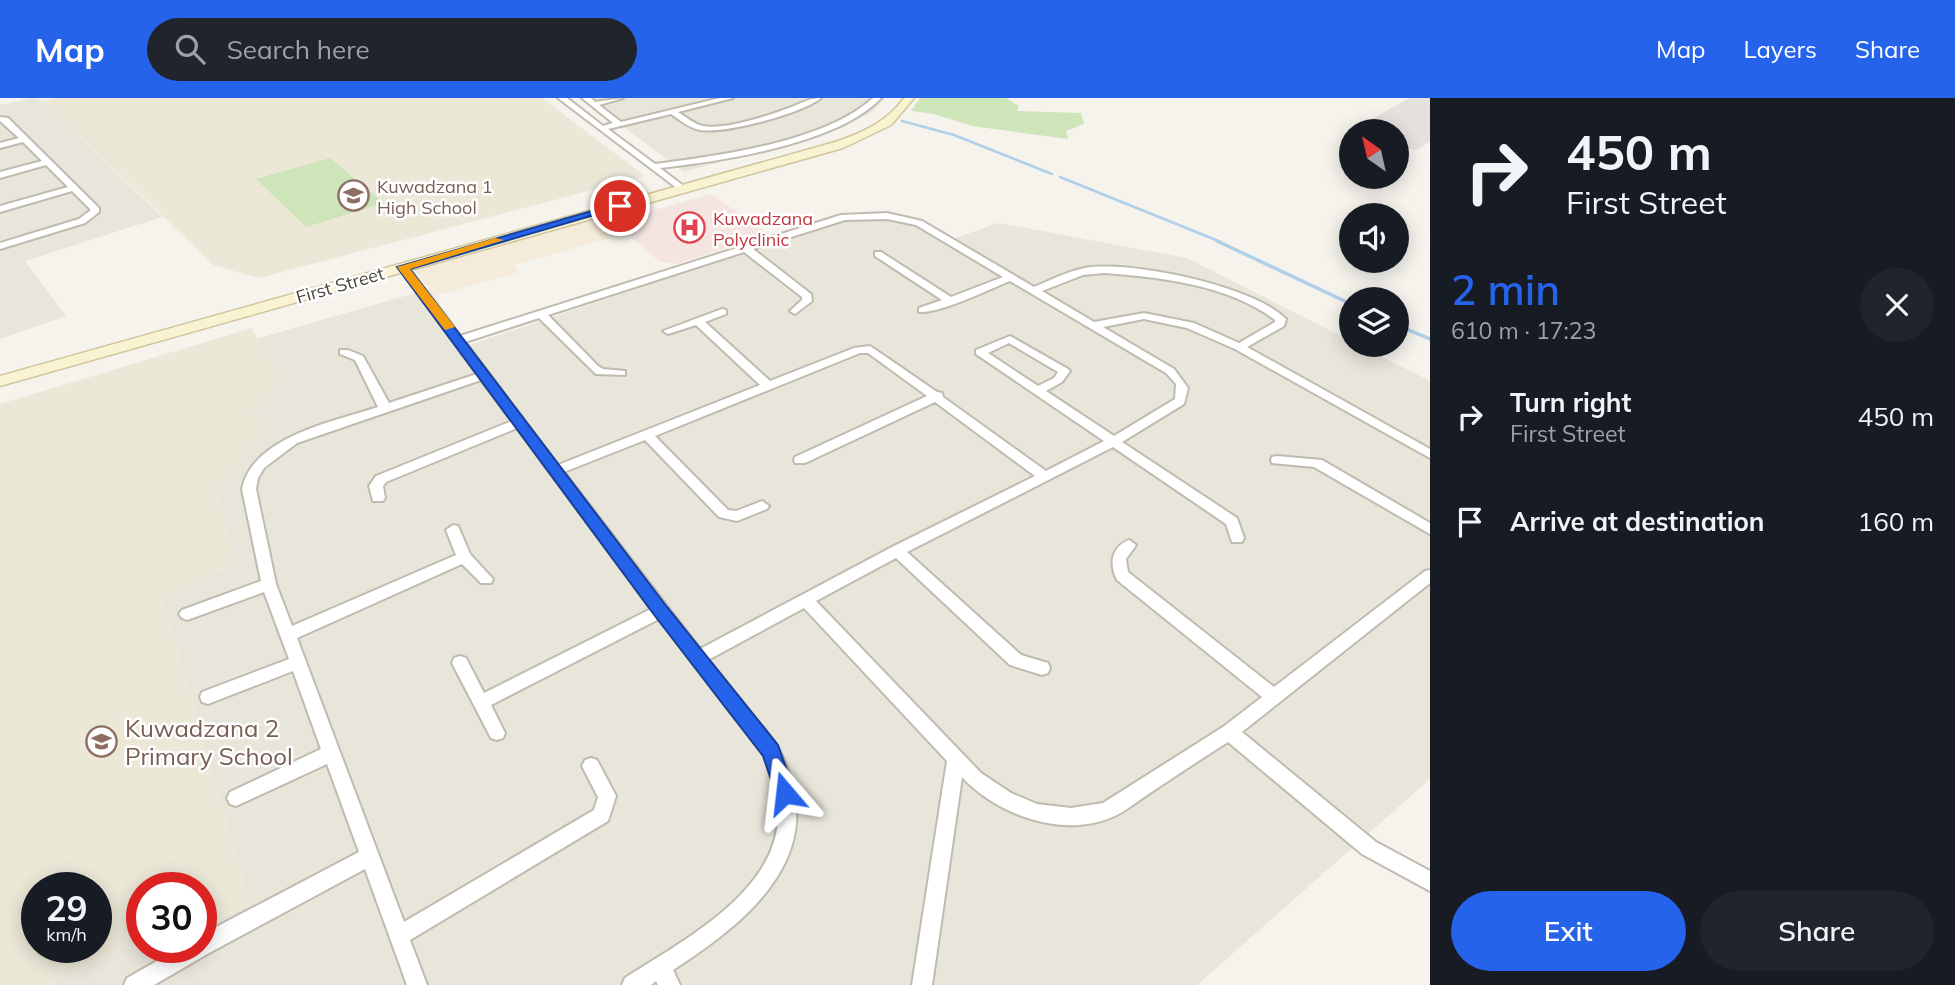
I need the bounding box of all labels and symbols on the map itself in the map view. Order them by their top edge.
north arrow [1339,119,1409,189]
place label: Kuwadzana 1 High School [377,175,493,219]
pin [590,176,650,236]
school or university icon: Kuwadzana 1 High School [337,179,371,213]
place label: Kuwadzana Polyclinic [713,207,813,251]
hospital icon: Kuwadzana Polyclinic [673,211,707,245]
street label: First Street [293,261,387,309]
place label: Kuwadzana 2 Primary School [125,713,293,771]
school or university icon: Kuwadzana 2 Primary School [85,725,119,759]
position arrow [748,756,822,830]
speed limit sign: 30 [126,872,217,963]

